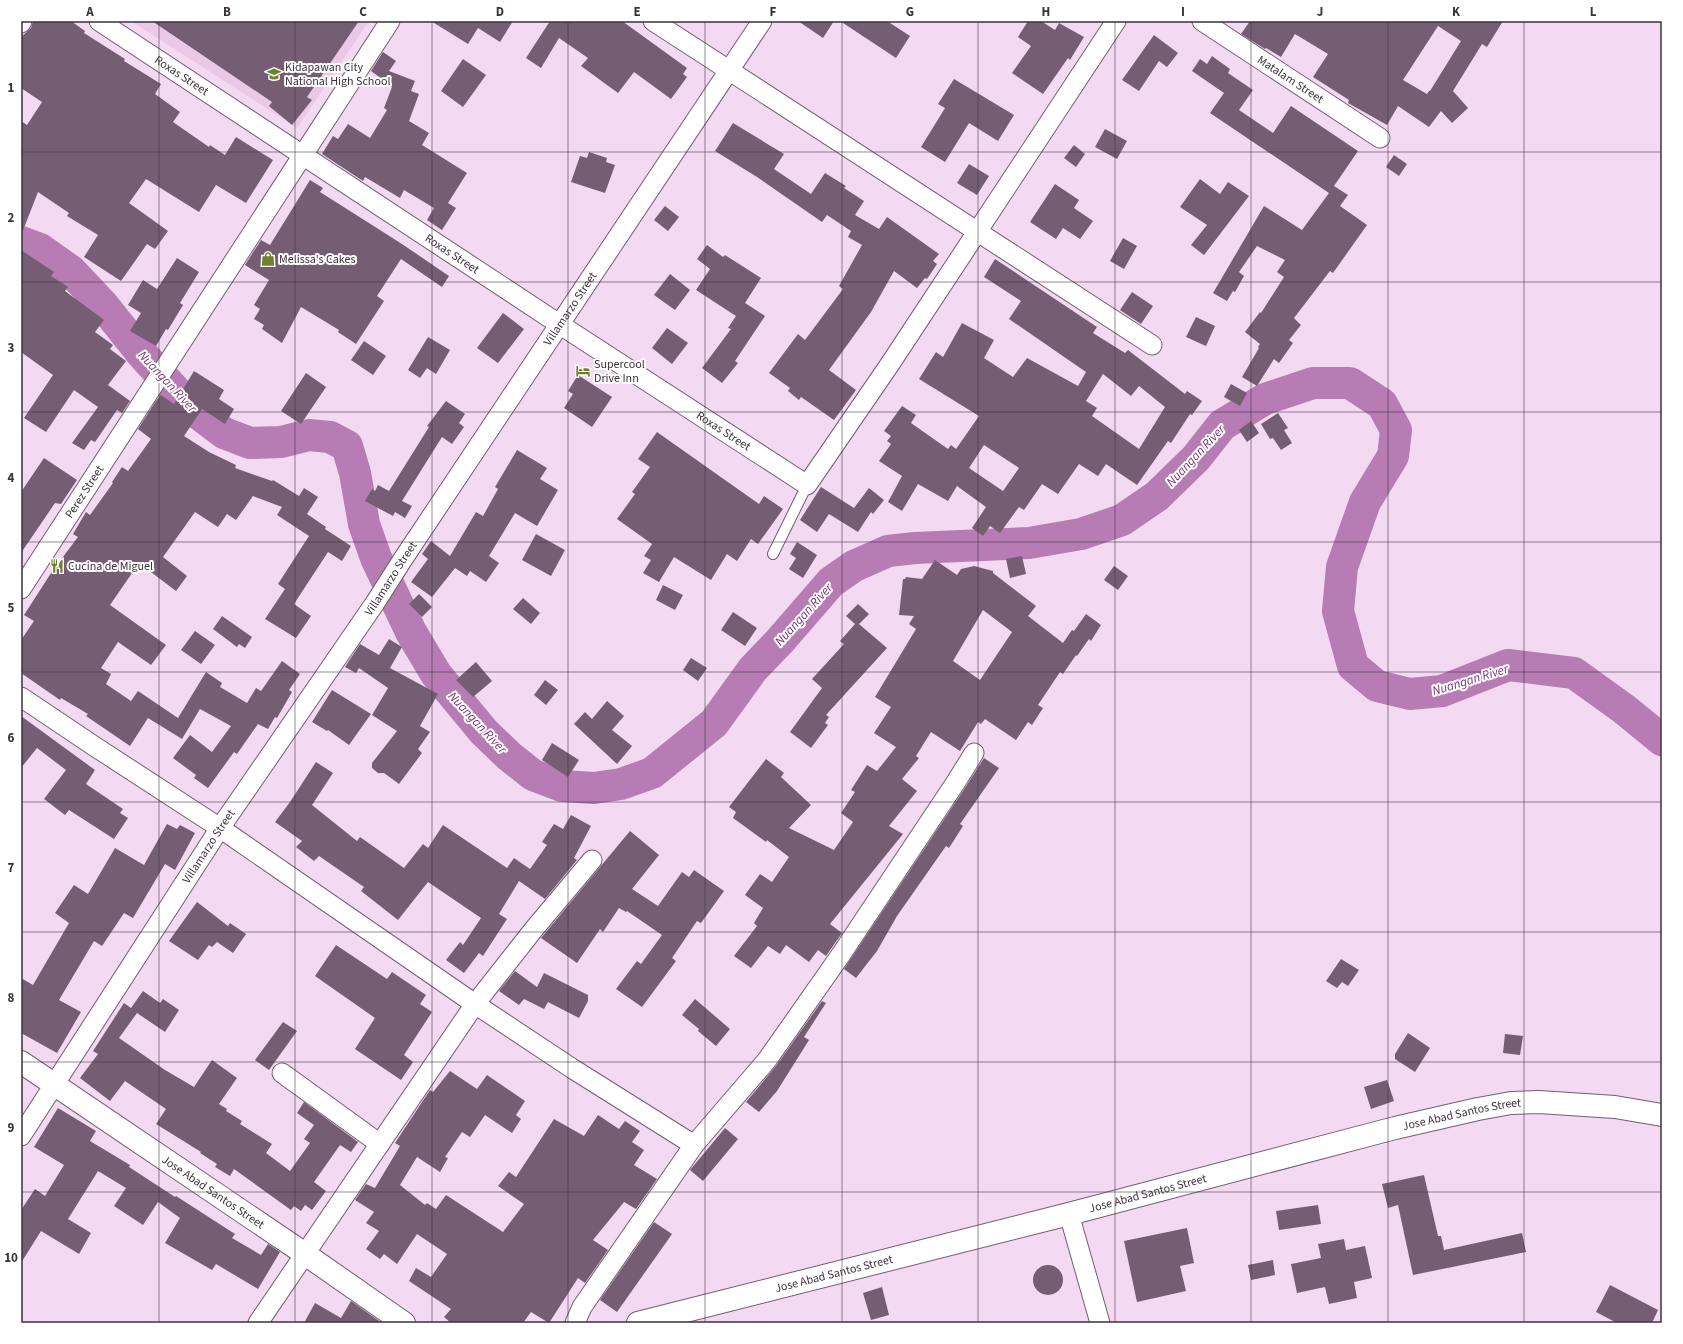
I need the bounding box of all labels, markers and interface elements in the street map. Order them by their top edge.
text: A [85,3,94,21]
text: B [223,3,231,21]
text: C [359,3,367,21]
text: D [496,3,504,21]
text: E [633,3,641,21]
text: F [770,3,777,21]
text: G [906,3,914,21]
text: H [1042,3,1050,21]
text: I [1181,3,1185,21]
text: J [1317,3,1323,21]
text: K [1452,3,1461,21]
text: L [1590,3,1597,21]
street label: Roxas Street [151,52,212,100]
street label: Matalam Street [1254,52,1327,108]
place label: Kidapawan City National High School [285,59,390,90]
school or university icon: Kidapawan City National High School [266,66,282,82]
text: 1 [8,79,15,97]
text: 2 [8,209,15,227]
street label: Roxas Street [421,230,482,278]
shop icon: Melissa's Cakes [260,251,276,267]
place label: Melissa's Cakes [279,251,356,268]
street label: Villamarzo Street [540,269,601,349]
text: 3 [8,339,15,357]
water label: Nuangan River [134,347,201,417]
place label: Supercool Drive Inn [594,356,645,387]
hotel icon: Supercool Drive Inn [575,363,591,379]
street label: Roxas Street [693,407,754,455]
water label: Nuangan River [1162,420,1230,491]
street label: Perez Street [61,462,108,522]
text: 4 [8,469,15,487]
street label: Villamarzo Street [361,538,421,619]
restaurant icon: Cucina de Miguel [49,558,65,574]
place label: Cucina de Miguel [68,558,153,575]
water label: Nuangan River [771,579,837,650]
text: 5 [8,599,15,617]
water label: Nuangan River [1430,660,1511,700]
water label: Nuangan River [444,688,511,758]
text: 6 [8,729,15,747]
street label: Villamarzo Street [178,806,239,887]
text: 7 [8,859,15,877]
text: 8 [8,989,15,1007]
street label: Jose Abad Santos Street [1401,1095,1521,1135]
text: 9 [8,1119,15,1137]
street label: Jose Abad Santos Street [158,1151,268,1233]
street label: Jose Abad Santos Street [1087,1170,1208,1217]
text: 10 [4,1249,18,1267]
street label: Jose Abad Santos Street [773,1251,895,1297]

